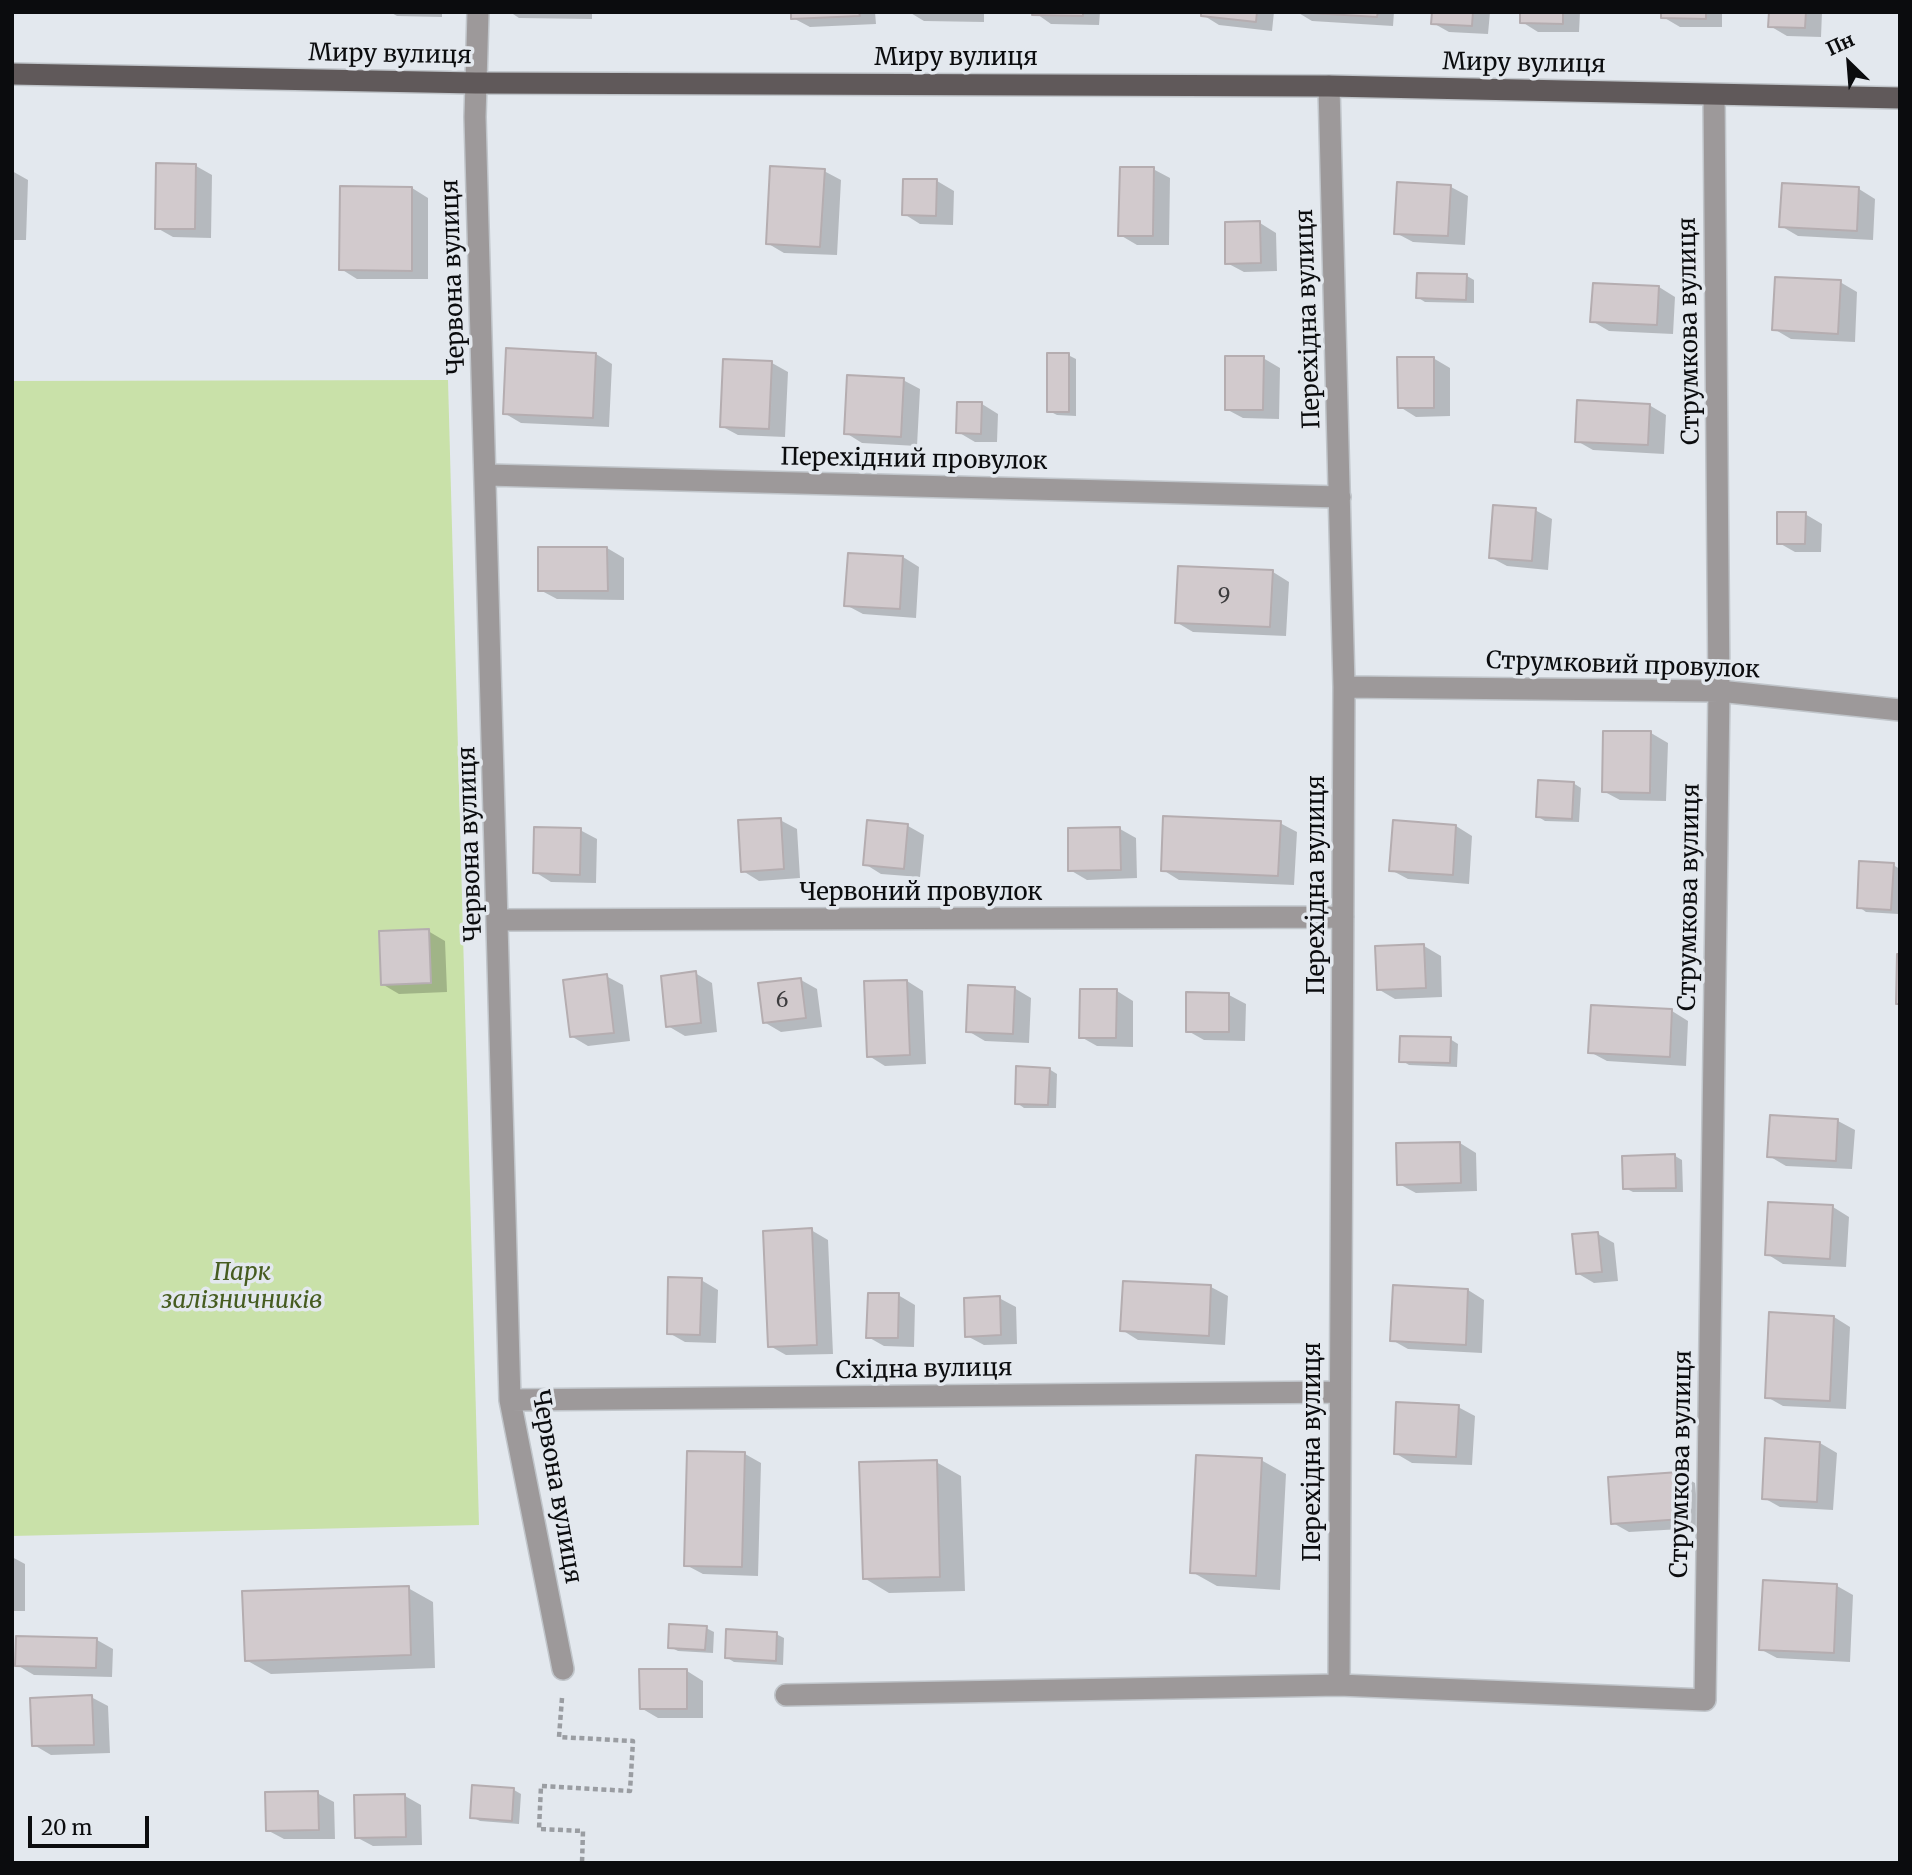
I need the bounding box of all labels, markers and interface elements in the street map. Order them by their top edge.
text: Пн [1822,27,1858,61]
north arrow [1814,28,1884,98]
street label: Миру вулиця [308,39,472,71]
street label: Миру вулиця [874,44,1038,72]
street label: Миру вулиця [1442,48,1606,80]
street label: Червона вулиця [436,179,472,375]
street label: Перехідна вулиця [1291,209,1327,429]
street label: Струмкова вулиця [1674,217,1706,445]
street label: Перехідний провулок [780,443,1048,477]
house number: 9 [1218,584,1230,610]
street label: Струмковий провулок [1486,647,1760,685]
street label: Червона вулиця [453,746,489,942]
street label: Перехідна вулиця [1303,775,1331,995]
street label: Струмкова вулиця [1674,783,1706,1011]
street label: Червоний провулок [800,879,1042,907]
house number: 6 [776,988,788,1014]
park label: Парк залізничників [161,1259,323,1315]
street label: Перехідна вулиця [1299,1342,1327,1562]
street label: Струмкова вулиця [1666,1350,1698,1578]
street label: Східна вулиця [835,1354,1013,1386]
street label: Червона вулиця [525,1388,587,1586]
scale bar [32,1801,152,1845]
text: 20 m [41,1814,92,1841]

